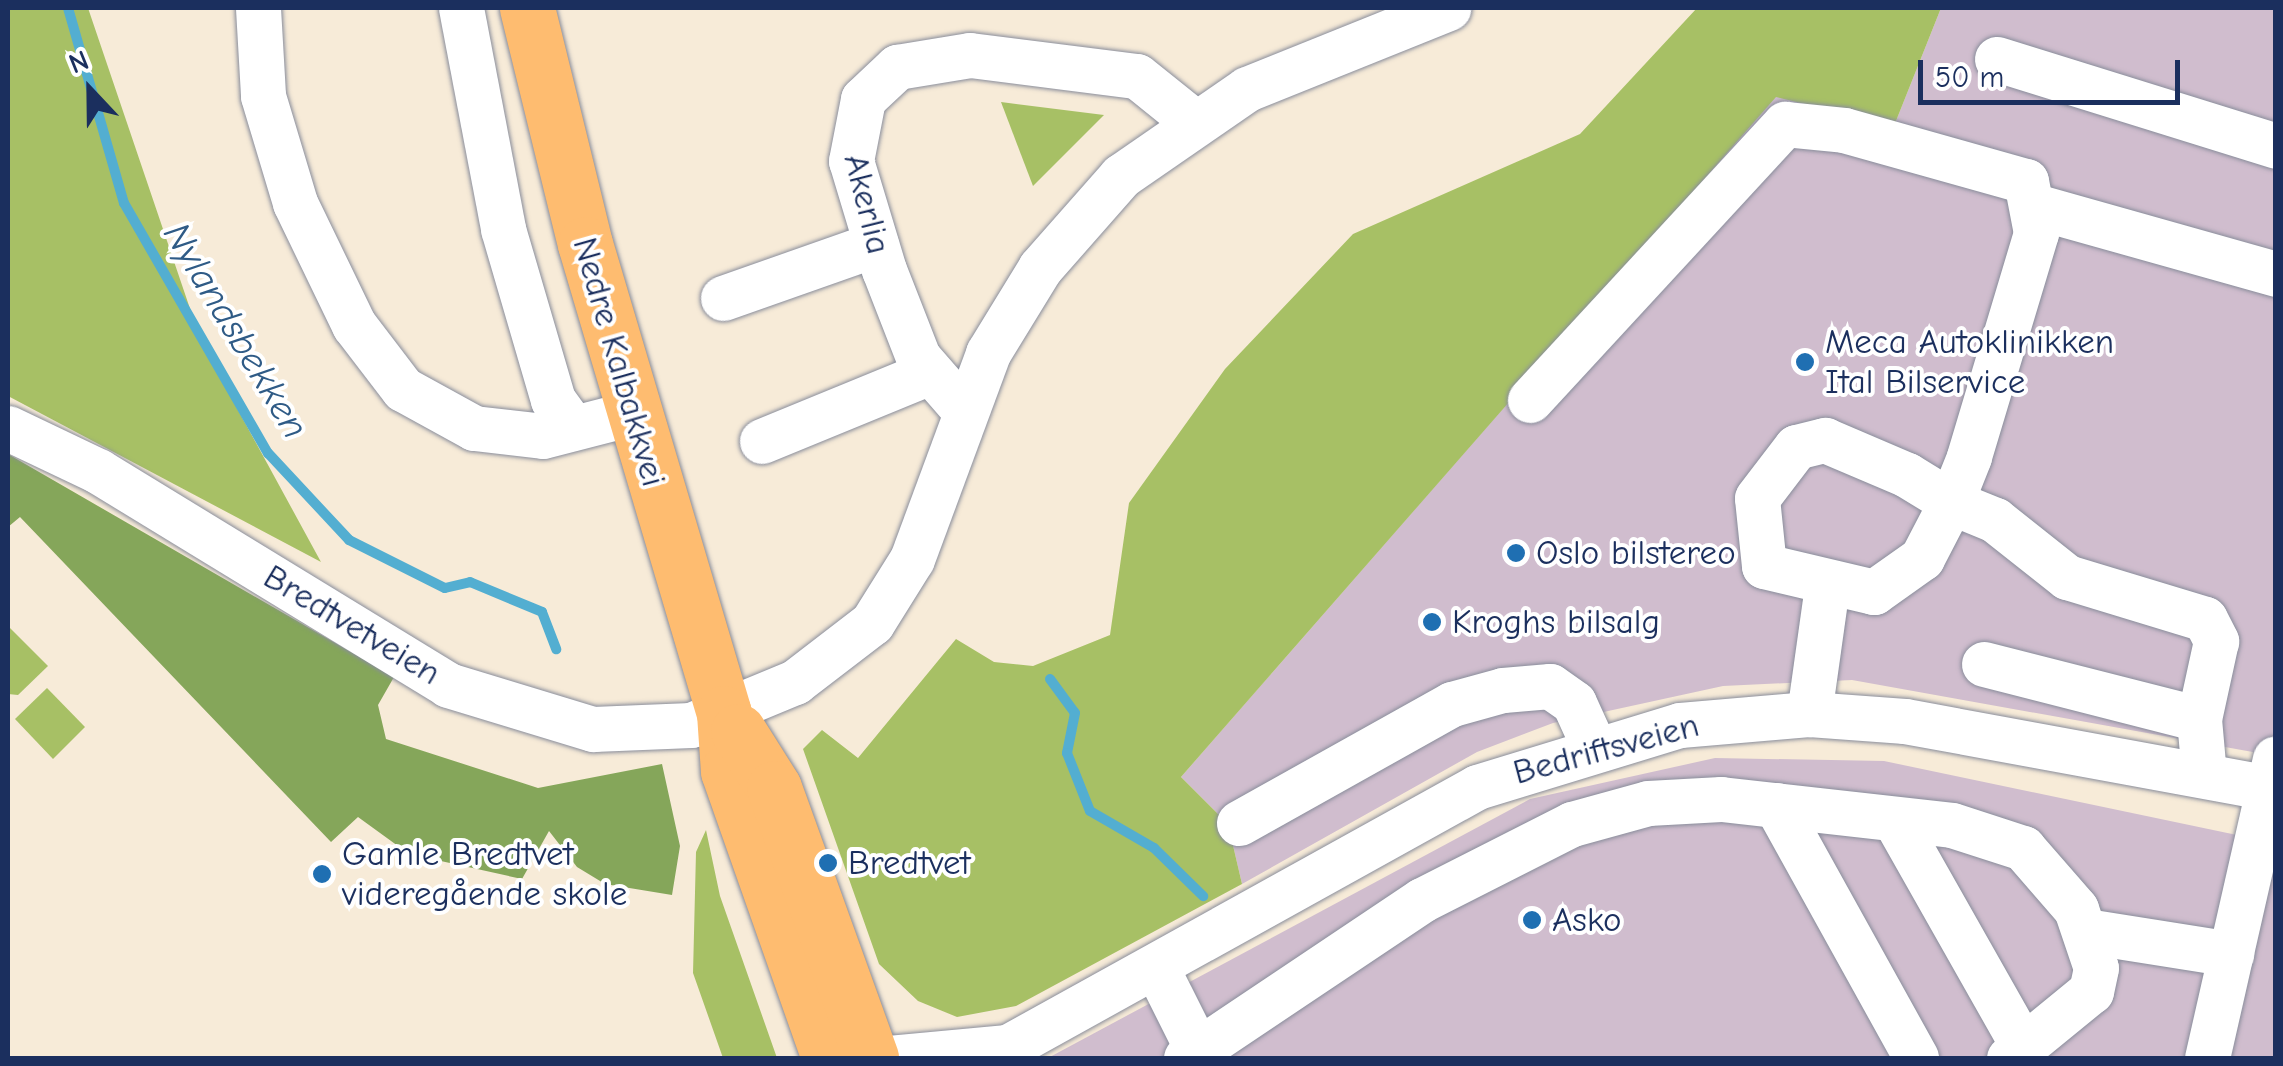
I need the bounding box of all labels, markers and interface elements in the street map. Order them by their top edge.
north arrow [40,40,140,140]
scale bar [1923,40,2186,102]
text: N [64,44,93,80]
text: 50 m [1935,60,2004,95]
street label: Akerlia [834,150,900,258]
water label: Nylandsbekken [153,215,317,447]
street label: Nedre Kalbakkvei [563,233,675,491]
place label: Meca Autoklinikken Ital Bilservice [1825,321,2114,403]
marker: Meca Autoklinikken Ital Bilservice [1794,351,1816,373]
place label: Oslo bilstereo [1536,532,1736,574]
marker: Oslo bilstereo [1505,542,1527,564]
street label: Bredtvetveien [256,556,448,694]
place label: Kroghs bilsalg [1452,601,1660,643]
marker: Kroghs bilsalg [1421,611,1443,633]
street label: Bedriftsveien [1509,704,1703,794]
place label: Gamle Bredtvet videregående skole [342,833,627,915]
place label: Bredtvet [848,842,970,884]
marker: Bredtvet [817,852,839,874]
marker: Gamle Bredtvet videregående skole [311,863,333,885]
place label: Asko [1552,899,1622,941]
marker: Asko [1521,909,1543,931]

